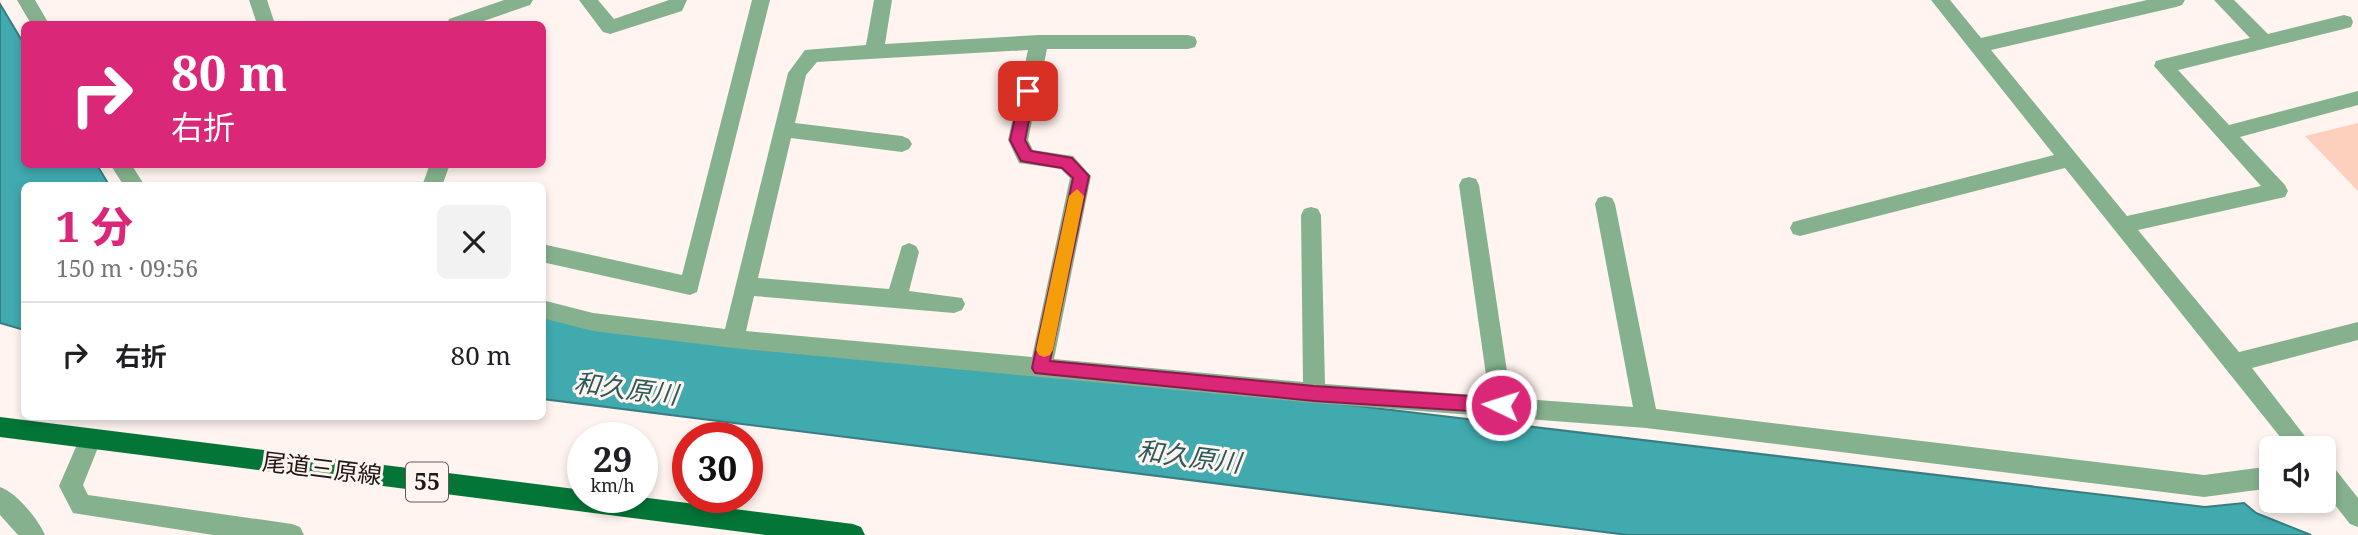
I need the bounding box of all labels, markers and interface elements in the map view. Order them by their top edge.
text: 80 m [171,39,287,105]
icon: right [56,49,147,140]
pin [998,61,1058,121]
icon: arrive [1009,72,1047,110]
text: 右折 [171,105,235,148]
text: 1 分 [56,197,133,254]
button: close [437,205,511,279]
text: 150 m · 09:56 [56,252,198,284]
icon: right [56,336,94,374]
text: 80 m [451,337,511,373]
text: 右折 [115,338,167,374]
water label: 和久原川 [572,364,683,413]
position arrow [1464,368,1538,442]
speed limit sign: 30 [672,422,763,513]
water label: 和久原川 [1135,432,1246,481]
text: 29 [593,435,632,482]
map controls [2259,436,2336,513]
button: sound [2259,436,2336,513]
street label: 尾道三原線 [261,444,384,491]
road number: 55 [406,462,448,502]
text: km/h [590,473,635,497]

